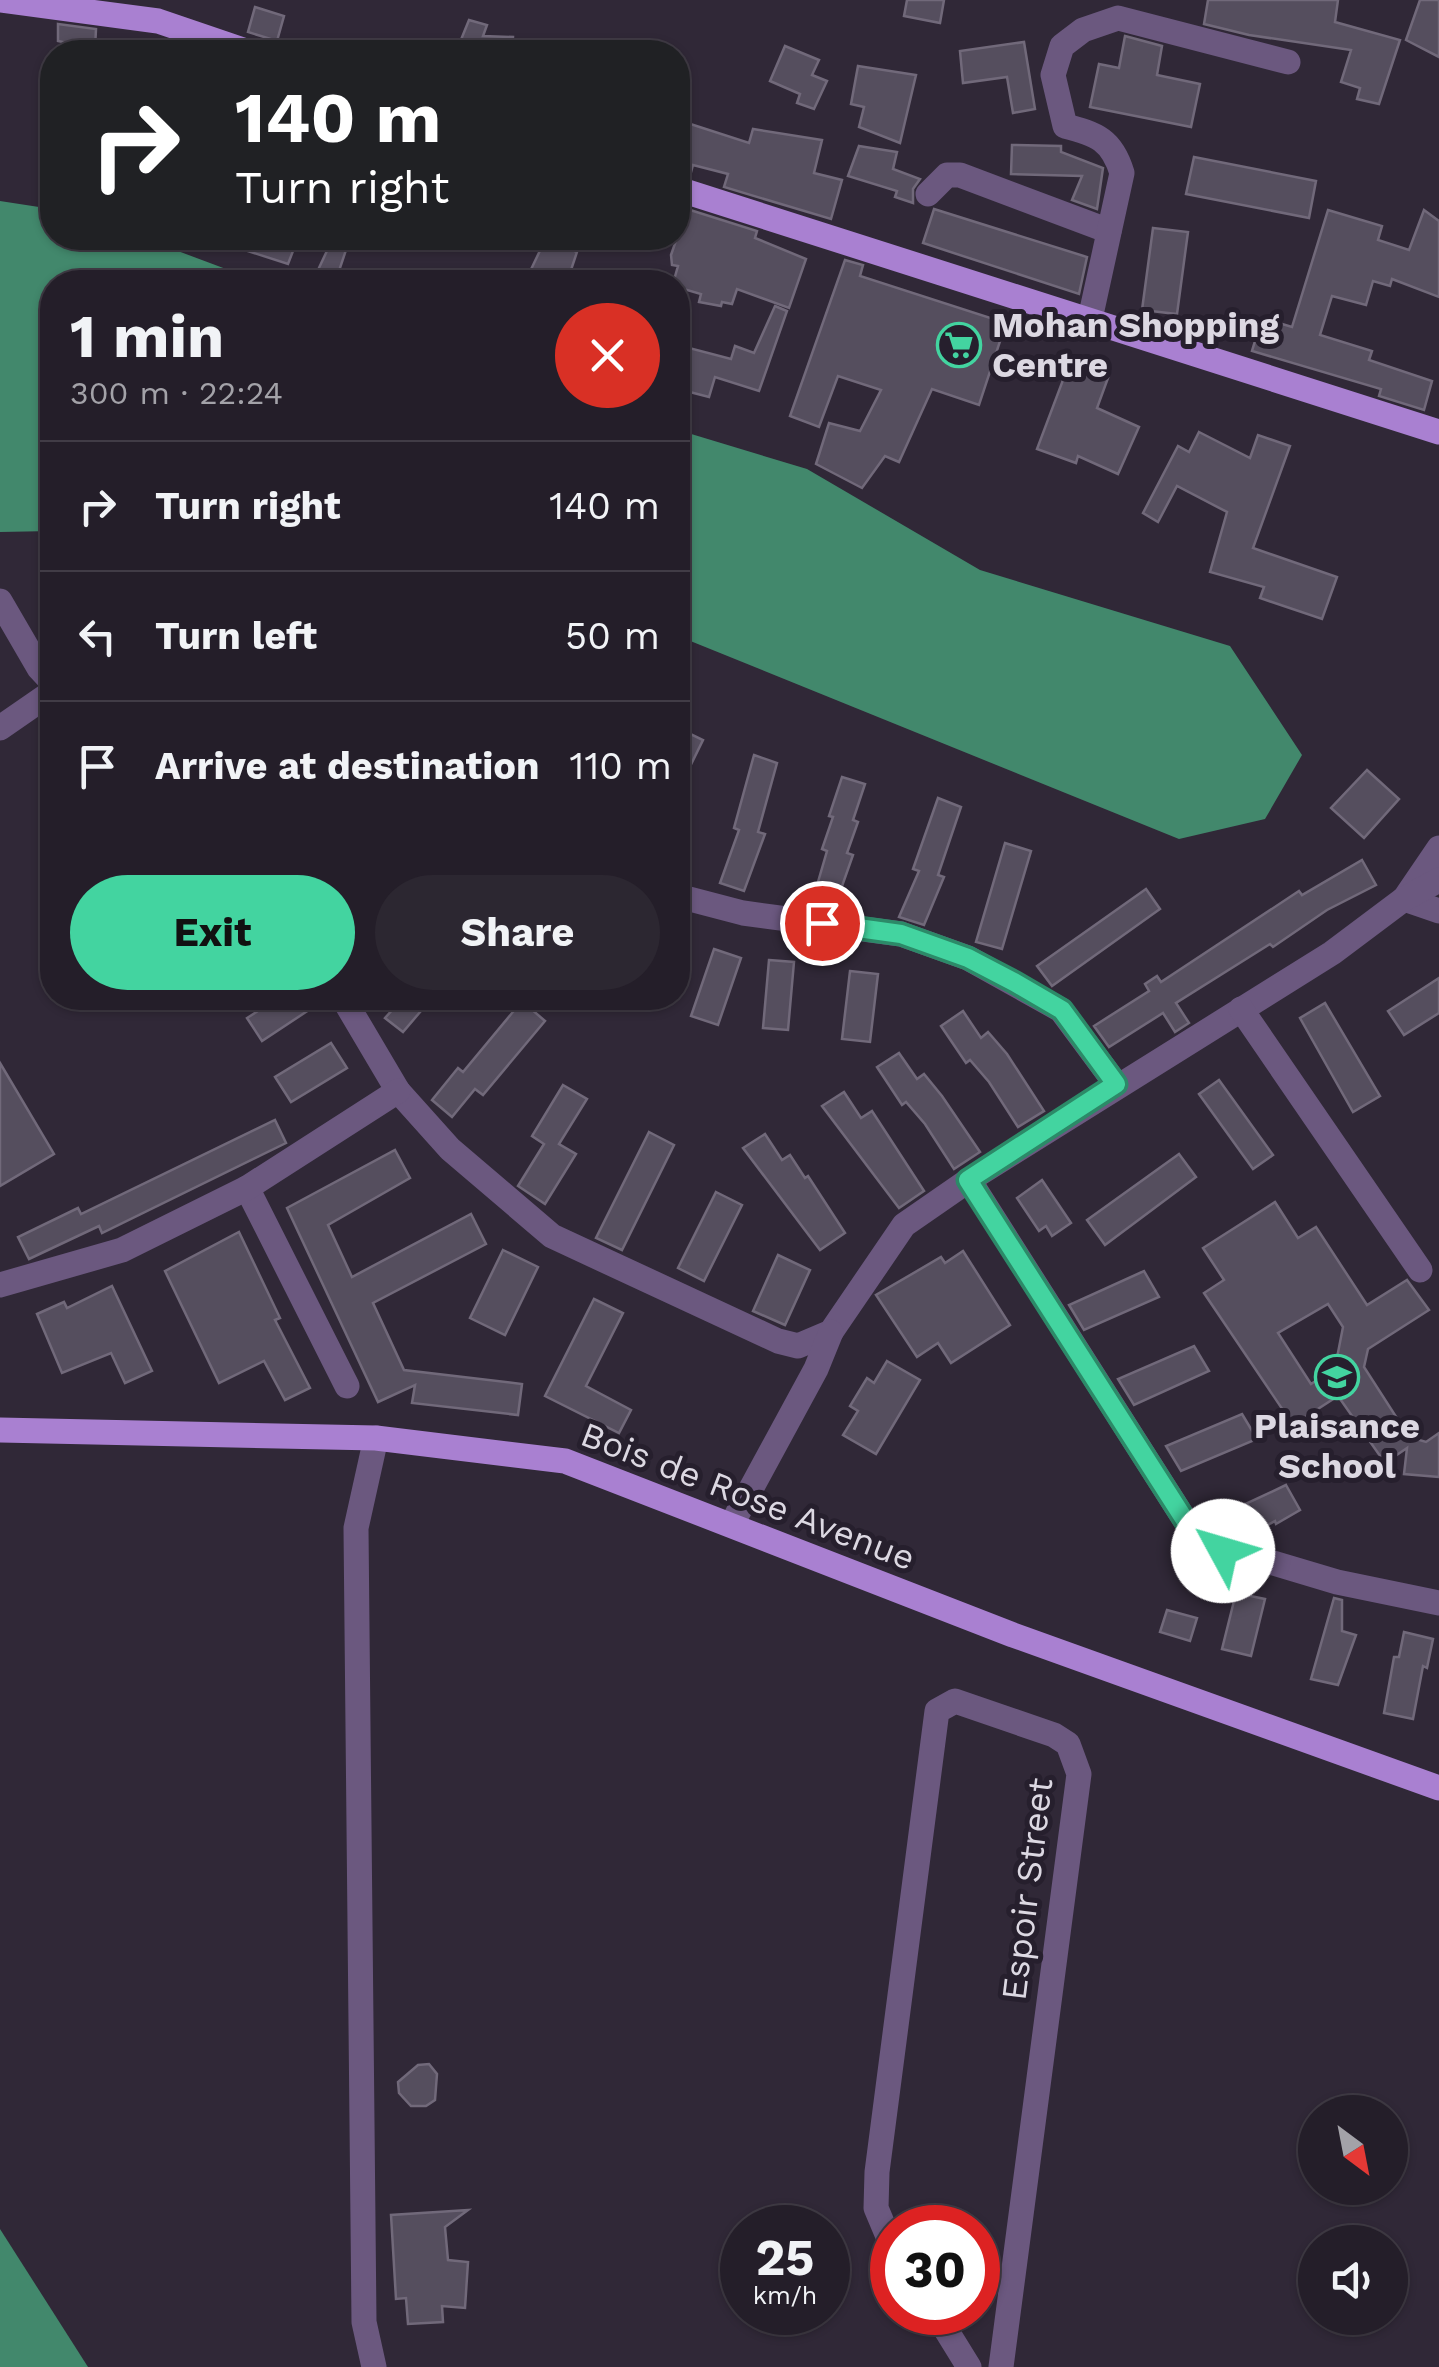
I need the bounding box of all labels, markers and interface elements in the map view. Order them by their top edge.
text: 140 m [235,77,441,159]
icon: right [70,80,200,210]
text: Turn right [235,161,449,214]
text: 1 min [70,301,224,372]
button: close [555,303,660,408]
place label: Mohan Shopping Centre [992,304,1279,386]
supermarket icon: Mohan Shopping Centre [936,322,982,368]
text: 300 m · 22:24 [70,374,283,412]
icon: right [70,479,125,534]
text: Turn right [155,484,341,528]
text: 140 m [549,484,660,528]
icon: left [70,609,125,664]
text: Turn left [155,614,317,658]
text: 50 m [565,614,660,658]
icon: arrive [70,739,125,794]
text: Arrive at destination [155,744,540,788]
text: 110 m [570,744,672,788]
button: Exit [70,875,355,990]
button: Share [375,875,660,990]
pin [780,881,865,966]
icon: arrive [795,896,850,951]
school or university icon: Plaisance School [1314,1354,1360,1400]
place label: Plaisance School [1254,1405,1420,1487]
street label: Bois de Rose Avenue [575,1413,921,1579]
position arrow [1171,1499,1275,1603]
street label: Espoir Street [993,1775,1062,2003]
north arrow [1298,2095,1408,2205]
map controls [1298,2095,1408,2335]
speed limit sign: 30 [870,2205,1000,2335]
button: sound [1298,2225,1408,2335]
text: 25 [756,2228,814,2287]
text: km/h [753,2281,817,2310]

